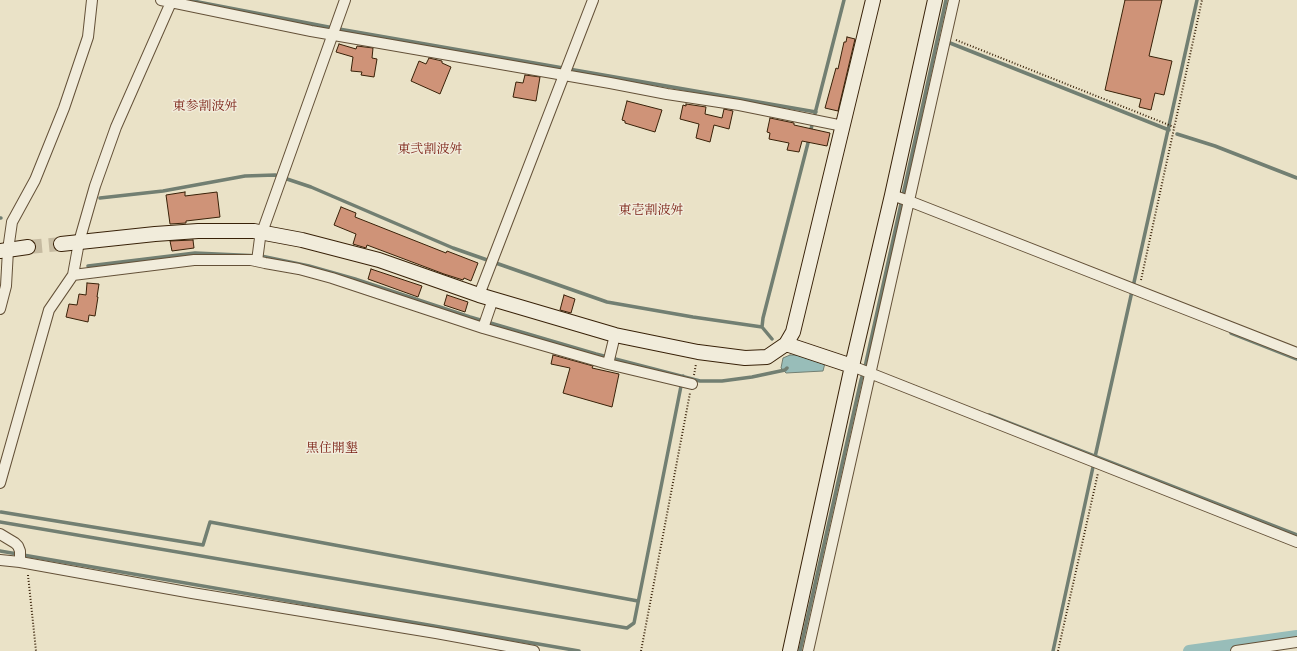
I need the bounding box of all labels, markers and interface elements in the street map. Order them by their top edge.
district label: 東参割波舛 [173,99,237,115]
district label: 東弐割波舛 [398,142,462,158]
district label: 東壱割波舛 [619,203,683,219]
district label: 黒住開墾 [306,441,358,457]

